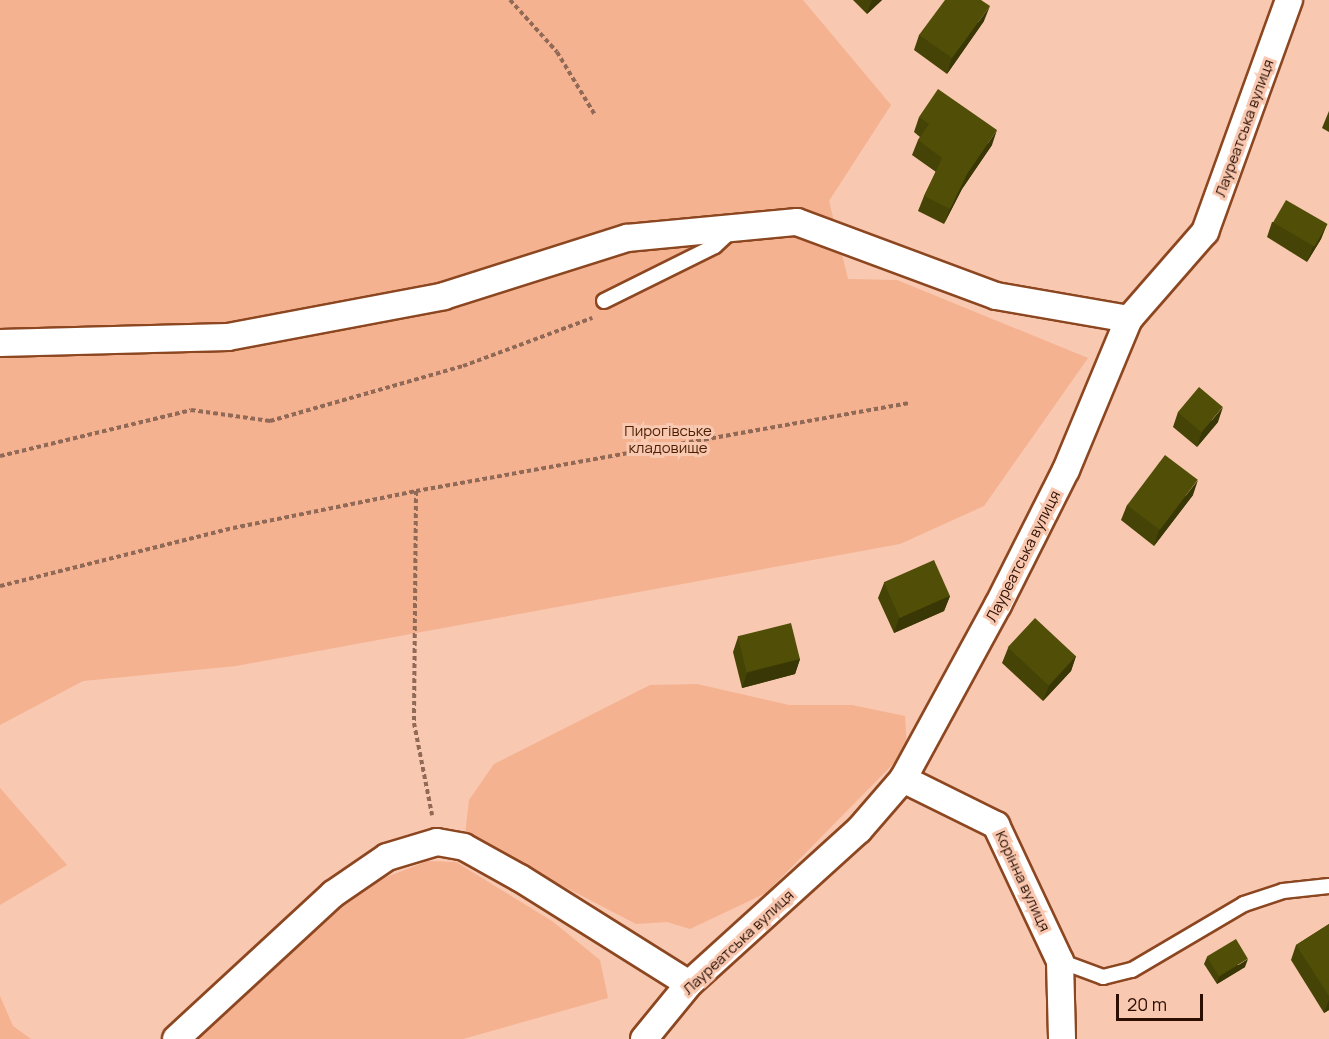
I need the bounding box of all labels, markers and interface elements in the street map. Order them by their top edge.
street label: Лауреатська вулиця [1211,57,1277,199]
park label: Пирогівське кладовище [624,421,712,456]
street label: Лауреатська вулиця [982,487,1064,625]
street label: Корінна вулиця [992,828,1054,934]
street label: Лауреатська вулиця [679,886,797,998]
scale bar [1119,982,1206,1020]
text: 20 m [1127,992,1167,1016]

